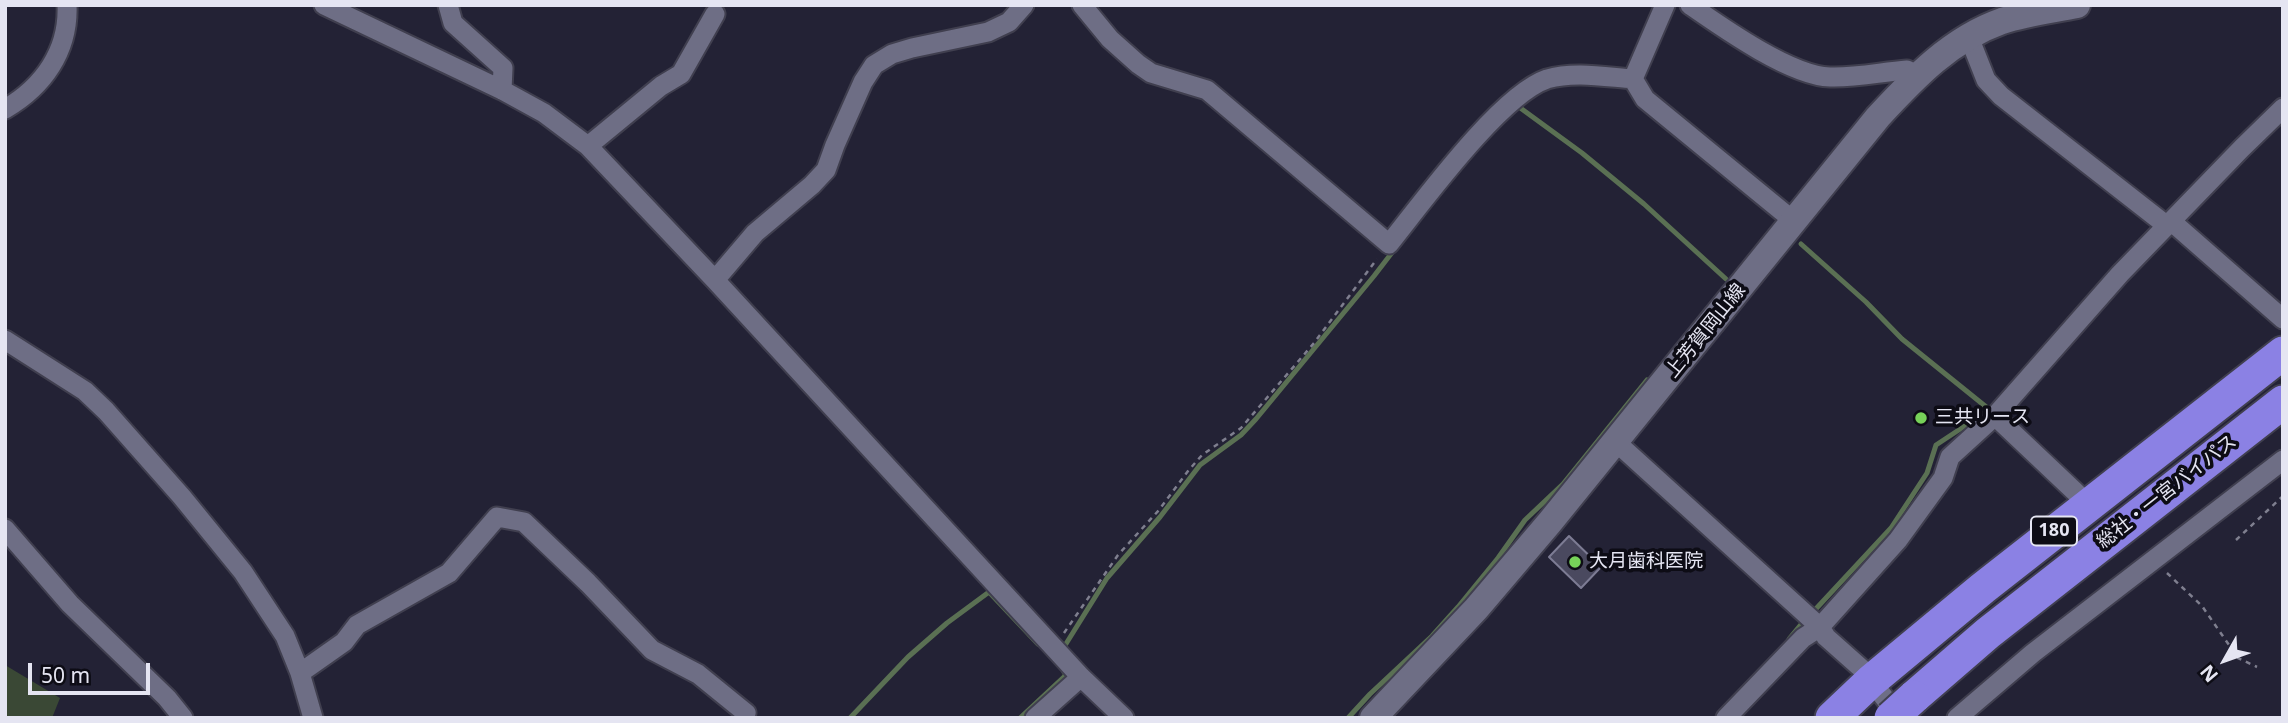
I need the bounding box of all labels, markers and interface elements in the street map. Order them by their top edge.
street label: 上芳賀岡山線 [1661,280,1751,382]
place label: 三共リース [1935,407,2030,429]
marker: 三共リース [1913,410,1929,426]
street label: 総社・一宮バイパス [2093,430,2241,554]
road number: 180 [2031,516,2077,546]
place label: 大月歯科医院 [1589,551,1703,573]
marker: 大月歯科医院 [1567,554,1583,570]
north arrow [2190,625,2260,695]
scale bar [32,650,154,694]
text: N [2194,659,2224,688]
text: 50 m [41,661,90,689]

